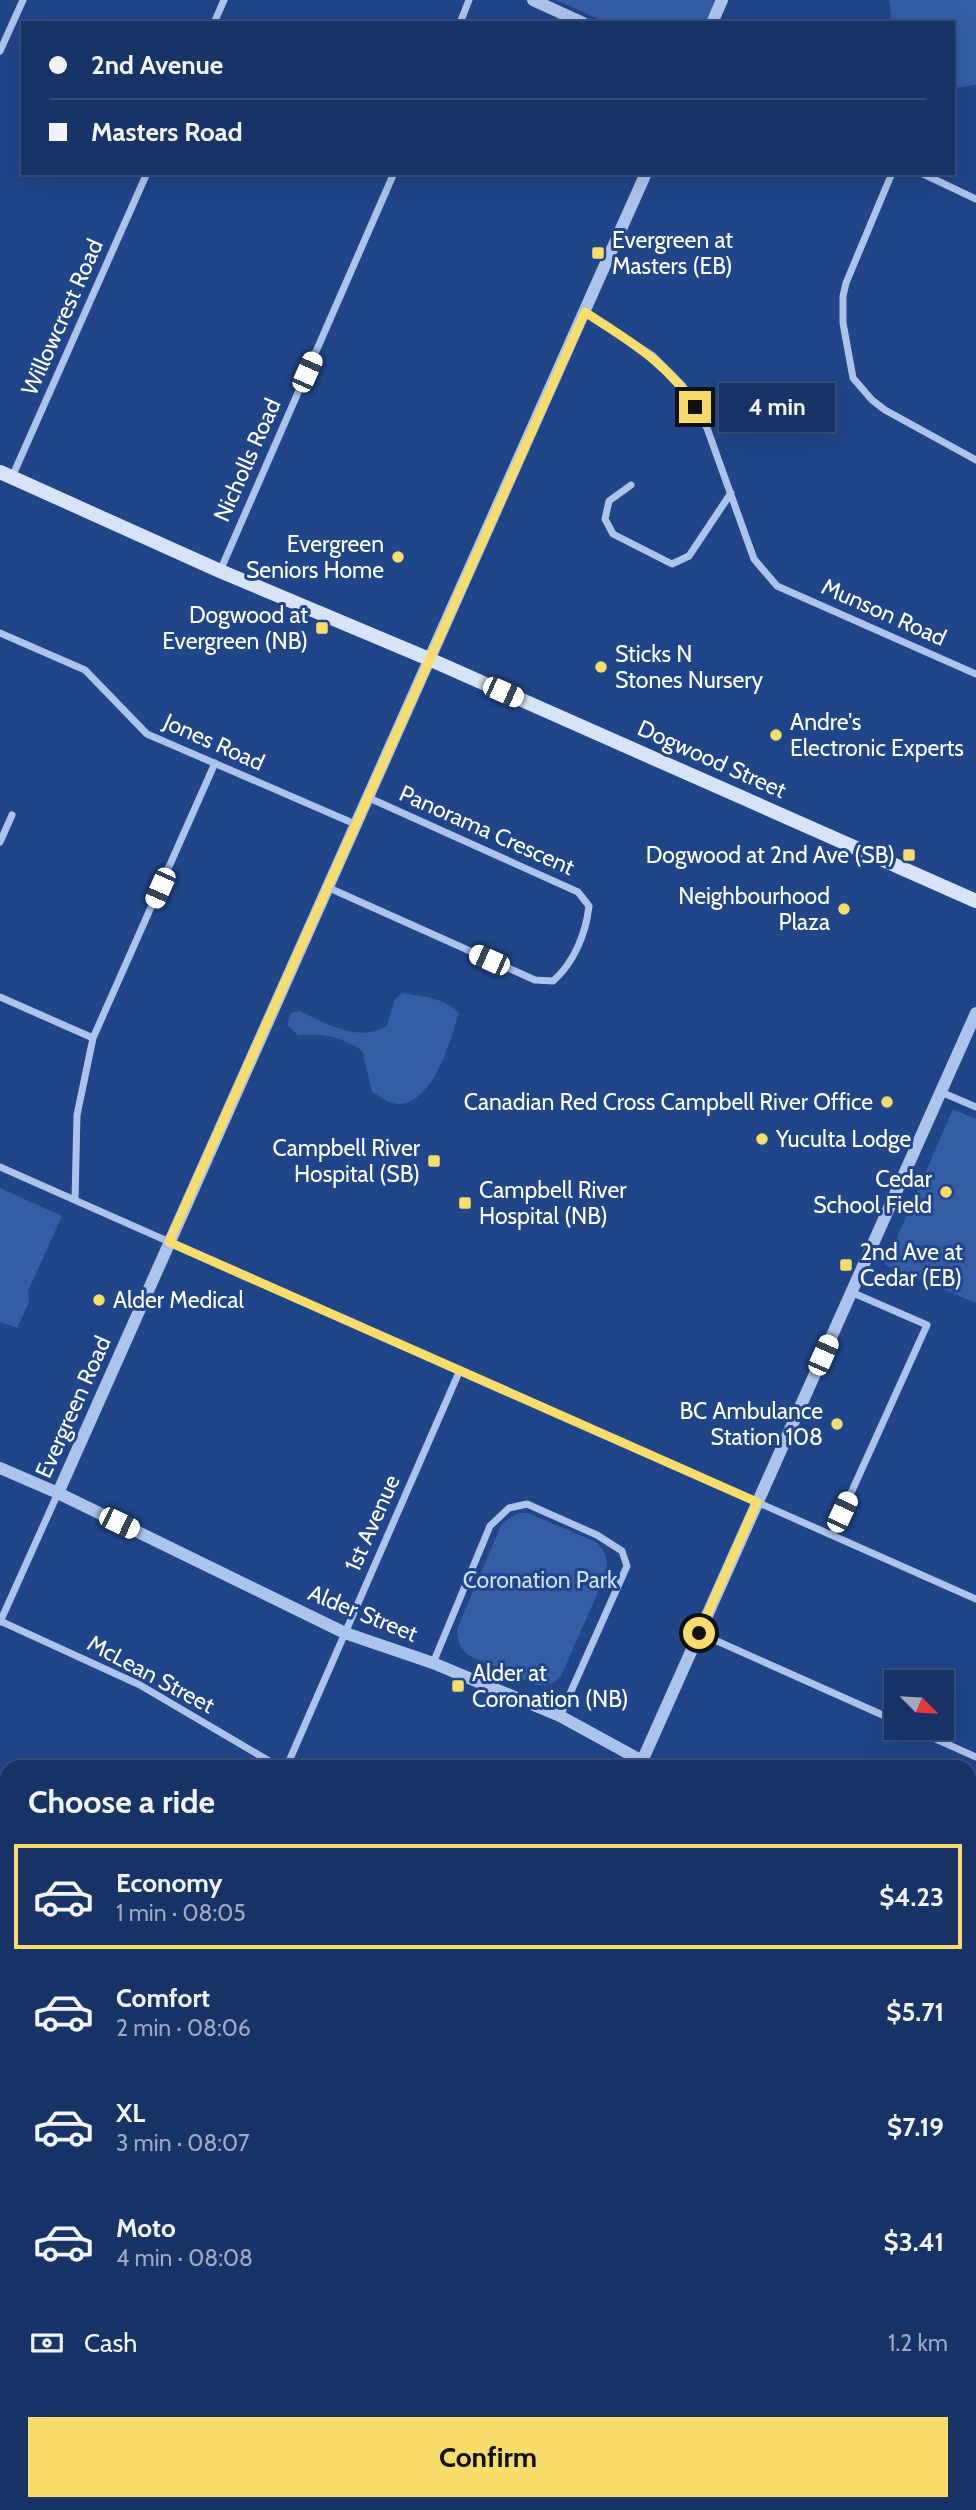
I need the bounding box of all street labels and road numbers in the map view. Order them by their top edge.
street label: Willowcrest Road [15,235,109,399]
street label: Nicholls Road [207,394,287,526]
street label: Munson Road [817,572,951,652]
street label: Jones Road [158,707,269,777]
street label: Dogwood Street [633,714,791,804]
street label: Panorama Crescent [395,779,579,881]
street label: Evergreen Road [29,1332,117,1482]
street label: 1st Avenue [338,1470,406,1576]
street label: Alder Street [304,1578,422,1648]
street label: McLean Street [83,1629,220,1719]

